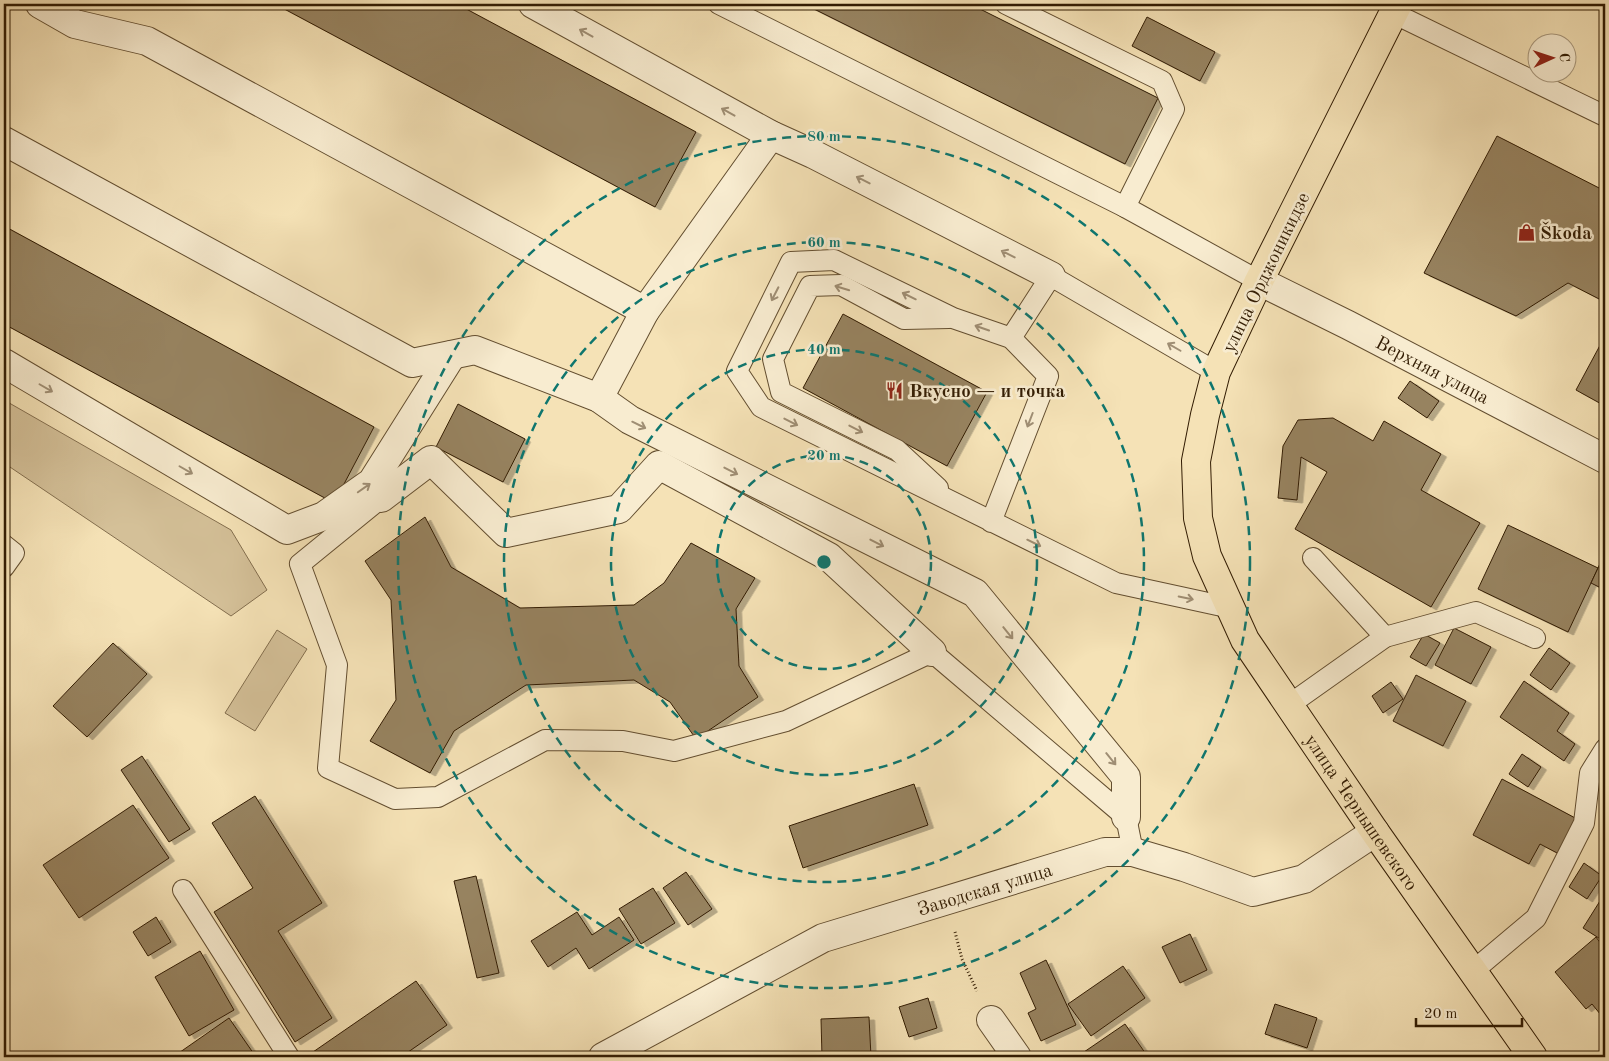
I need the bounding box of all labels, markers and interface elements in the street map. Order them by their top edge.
one-way arrow [579,28,594,38]
north arrow [1526,32,1576,82]
text: С [1557,52,1571,62]
one-way arrow [722,106,736,116]
text: 80 m [807,130,841,145]
one-way arrow [856,175,871,184]
street label: улица Орджоникидзе [1220,190,1314,356]
place label: Škoda [1540,221,1592,244]
shop icon: Škoda [1516,222,1536,242]
text: 60 m [807,236,841,251]
one-way arrow [1001,249,1016,258]
one-way arrow [834,282,850,292]
one-way arrow [770,286,779,301]
one-way arrow [902,291,917,301]
one-way arrow [975,323,990,332]
street label: Верхняя улица [1372,334,1492,409]
one-way arrow [1168,342,1182,352]
text: 40 m [807,343,841,358]
restaurant icon: Вкусно — и точка [885,380,905,400]
one-way arrow [38,383,52,393]
place label: Вкусно — и точка [909,383,1065,402]
one-way arrow [1025,412,1034,428]
one-way arrow [783,418,798,427]
one-way arrow [631,421,646,430]
one-way arrow [848,425,863,435]
text: 20 m [807,449,841,464]
one-way arrow [178,466,192,476]
one-way arrow [723,467,738,476]
one-way arrow [357,483,371,493]
one-way arrow [869,538,884,548]
one-way arrow [1026,539,1041,548]
centre of rings [815,553,833,571]
one-way arrow [1177,594,1193,604]
one-way arrow [1003,626,1014,639]
street label: улица Чернышевского [1300,732,1420,895]
one-way arrow [1105,752,1116,765]
street label: Заводская улица [916,861,1055,921]
scale bar [1416,996,1523,1028]
text: 20 m [1424,1007,1458,1022]

